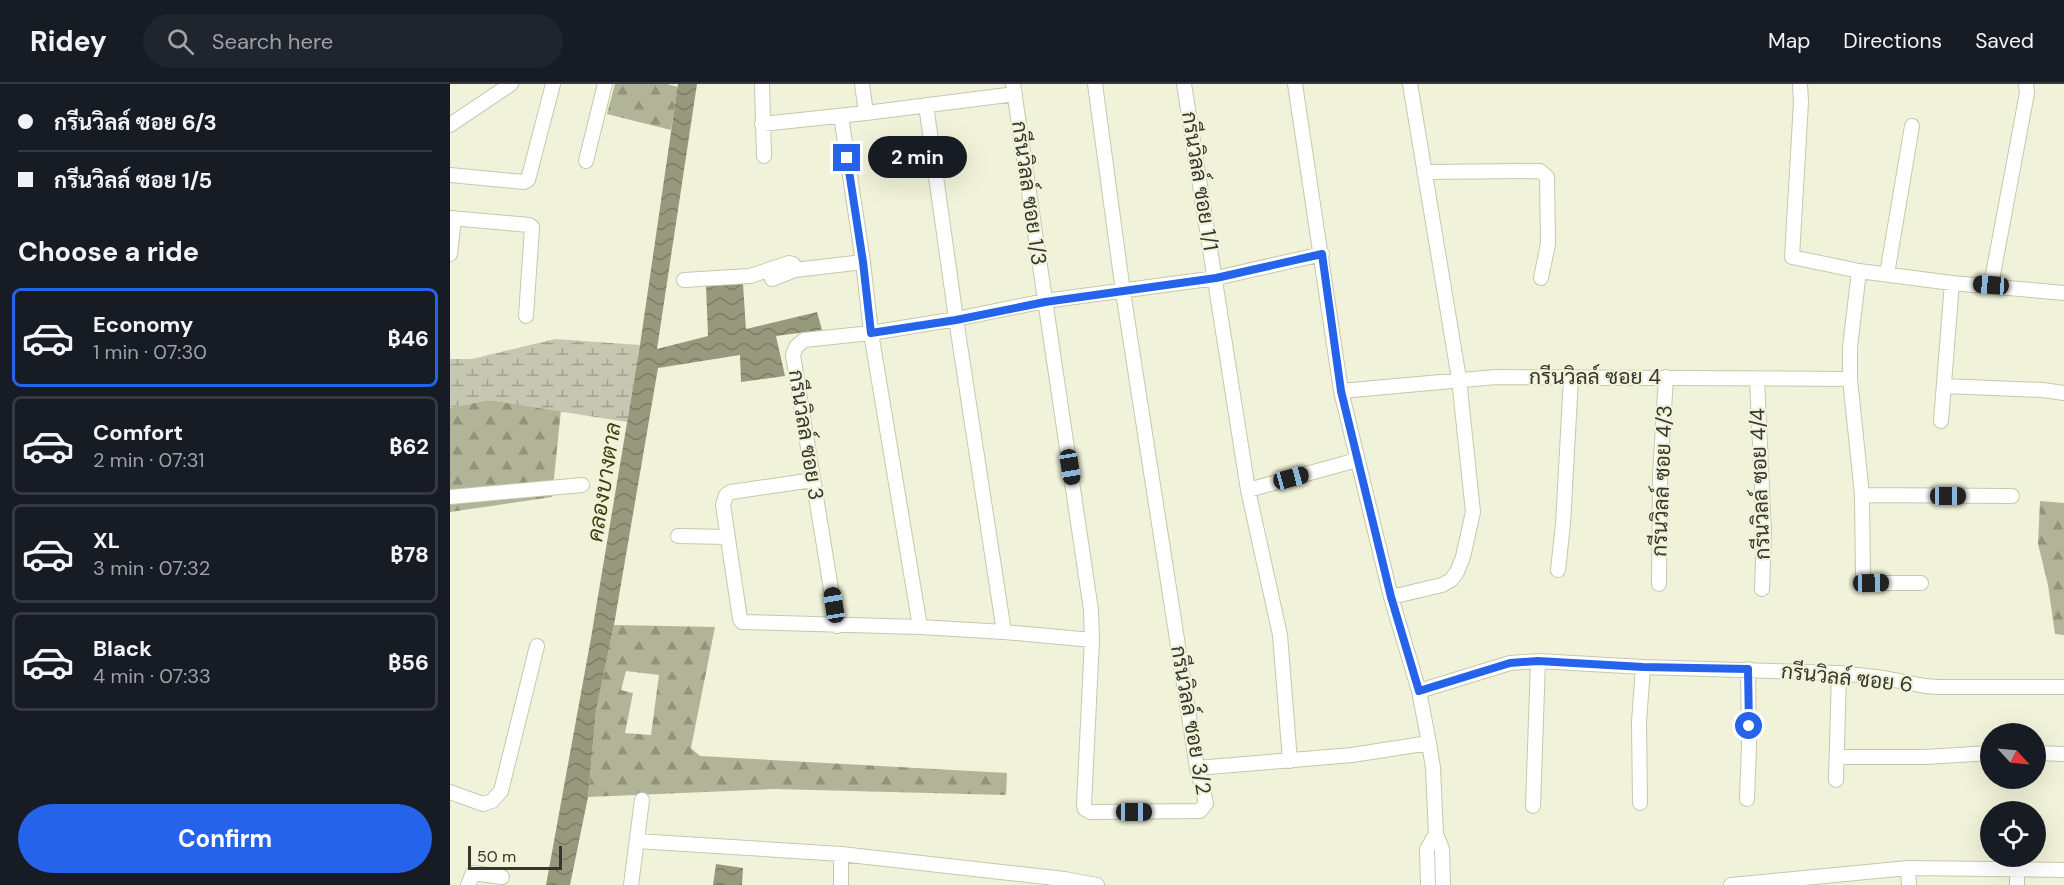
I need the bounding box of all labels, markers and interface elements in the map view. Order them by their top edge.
search box [143,14,563,68]
text: Ridey [30,23,107,60]
icon: search [164,25,197,58]
text: Search here [212,27,333,56]
text: Map [1768,27,1810,55]
text: Directions [1843,27,1942,55]
text: Saved [1975,27,2034,55]
text: กรีนวิลล์ ซอย 6/3 [54,108,217,137]
street label: กรีนวิลล์ ซอย 1/1 [1175,109,1225,253]
street label: กรีนวิลล์ ซอย 1/3 [1005,119,1053,267]
callout: 2 min [868,137,967,179]
route end [833,144,860,171]
text: 2 min [891,144,944,170]
text: กรีนวิลล์ ซอย 1/5 [54,166,212,195]
text: Choose a ride [18,234,199,269]
car [1972,275,2010,295]
text: Economy [93,310,193,339]
icon: car [21,311,75,365]
text: ฿46 [387,324,429,353]
text: 1 min · 07:30 [93,339,207,365]
street label: กรีนวิลล์ ซอย 4 [1529,363,1661,391]
street label: กรีนวิลล์ ซอย 3 [782,368,830,502]
street label: กรีนวิลล์ ซอย 4/3 [1645,405,1679,557]
street label: กรีนวิลล์ ซอย 4/4 [1743,408,1777,560]
text: Comfort [93,418,183,447]
icon: car [21,419,75,473]
water label: คลองบางตาล [580,420,628,544]
text: ฿62 [389,432,429,461]
text: 2 min · 07:31 [93,447,204,473]
car [1058,448,1082,486]
car [1271,465,1311,491]
car [1930,487,1966,505]
text: XL [93,526,120,555]
icon: car [21,527,75,581]
text: ฿78 [390,540,429,569]
text: 3 min · 07:32 [93,555,210,581]
car [1853,574,1889,592]
car [822,586,846,624]
text: Black [93,634,152,663]
icon: car [21,635,75,689]
street label: กรีนวิลล์ ซอย 3/2 [1164,643,1218,797]
text: ฿56 [388,648,429,677]
street label: กรีนวิลล์ ซอย 6 [1780,657,1914,699]
text: 4 min · 07:33 [93,663,211,689]
route start [1735,712,1762,739]
north arrow [1980,723,2046,789]
map controls [1980,723,2046,867]
button: locate [1980,801,2046,867]
car [1116,803,1152,821]
button: Confirm [18,804,432,873]
scale bar [468,843,562,870]
text: 50 m [477,846,516,867]

